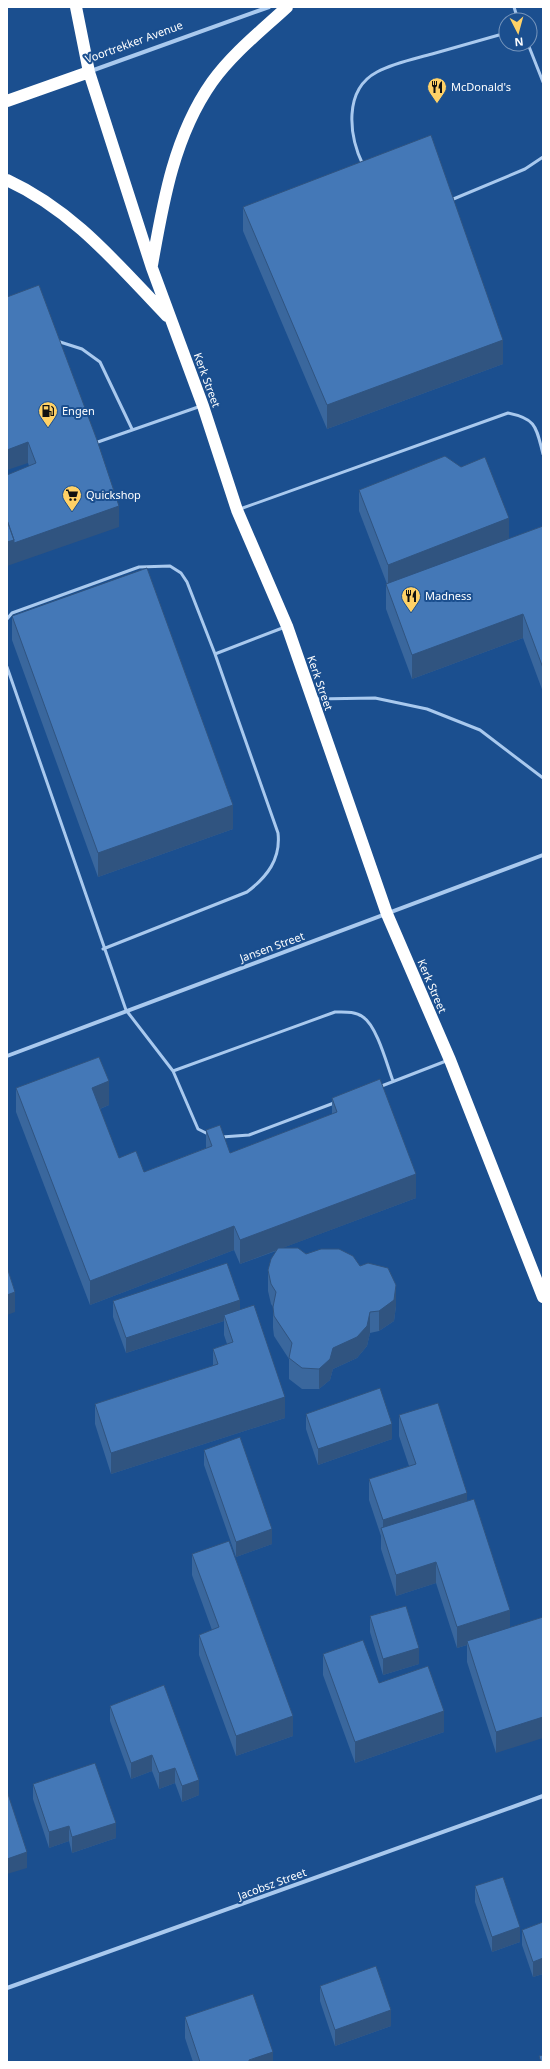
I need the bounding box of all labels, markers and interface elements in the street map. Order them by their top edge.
north arrow [498,12,538,52]
street label: Voortrekker Avenue [83,17,185,66]
text: N [514,35,524,50]
restaurant icon: McDonald's [426,76,448,104]
place label: McDonald's [451,79,511,94]
street label: Kerk Street [191,350,224,409]
fuel station icon: Engen [37,400,59,428]
place label: Engen [62,403,95,418]
supermarket icon: Quickshop [61,484,83,512]
place label: Quickshop [86,487,141,502]
restaurant icon: Madness [400,585,422,613]
place label: Madness [425,588,471,603]
street label: Kerk Street [304,653,337,712]
street label: Jansen Street [236,928,306,966]
street label: Kerk Street [414,957,451,1015]
street label: Jacobsz Street [235,1864,308,1903]

